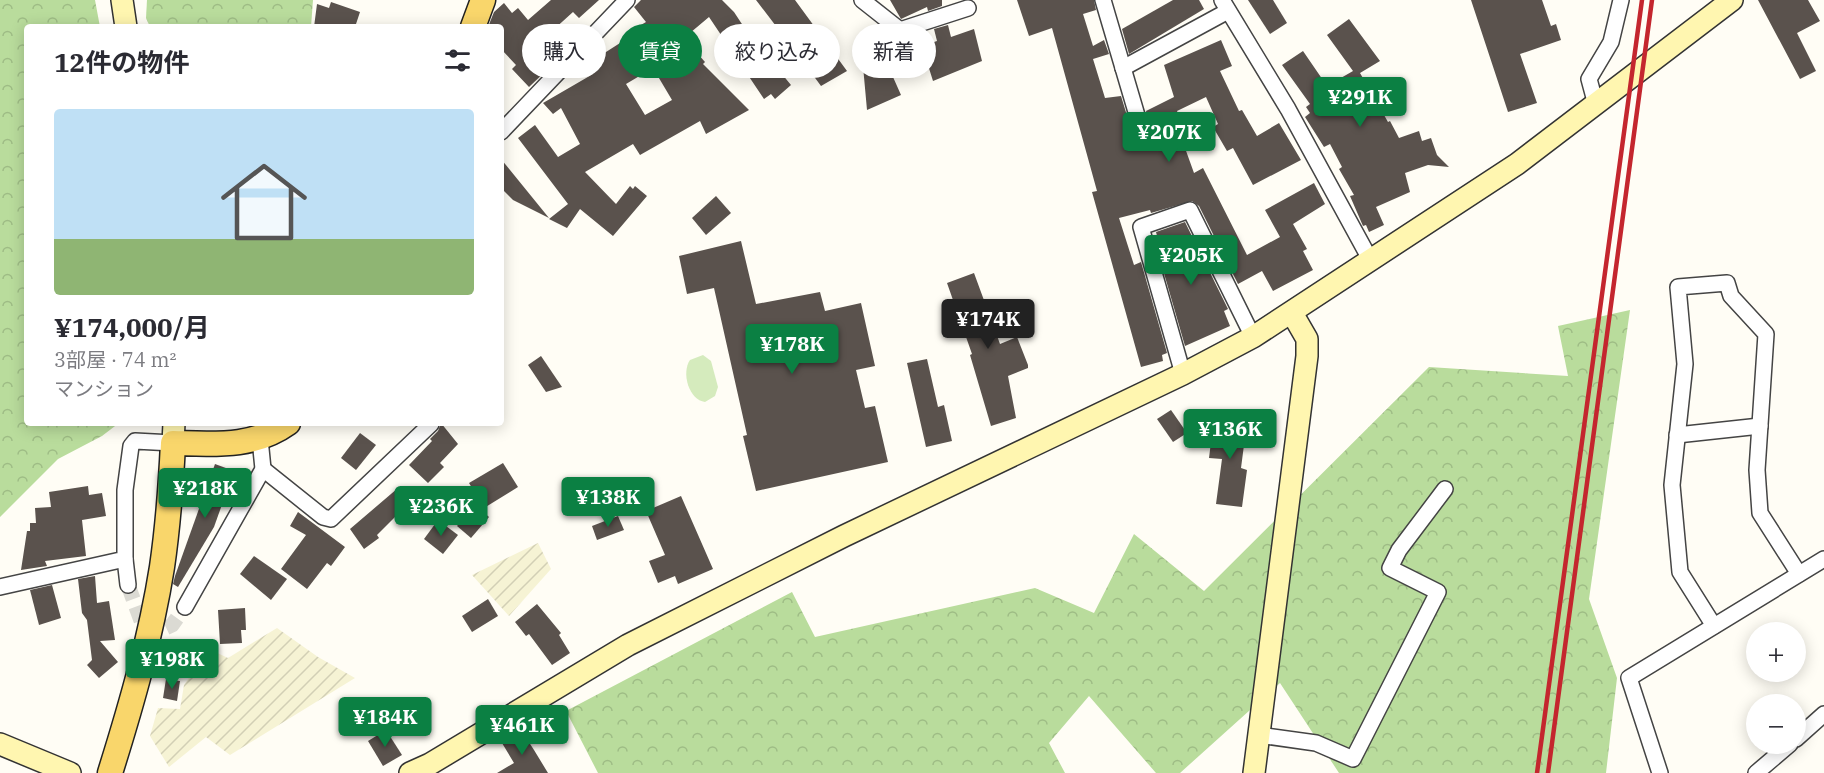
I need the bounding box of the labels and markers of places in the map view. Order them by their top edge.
pin: ¥291K [1318,77,1402,128]
pin: ¥207K [1127,112,1211,163]
pin: ¥205K [1149,235,1233,286]
pin: ¥174K [946,299,1030,350]
pin: ¥178K [750,324,834,375]
pin: ¥136K [1188,409,1272,460]
pin: ¥218K [163,468,247,519]
pin: ¥138K [566,477,650,528]
pin: ¥236K [399,486,483,537]
pin: ¥198K [130,639,214,690]
pin: ¥184K [343,697,427,748]
pin: ¥461K [480,705,564,756]

